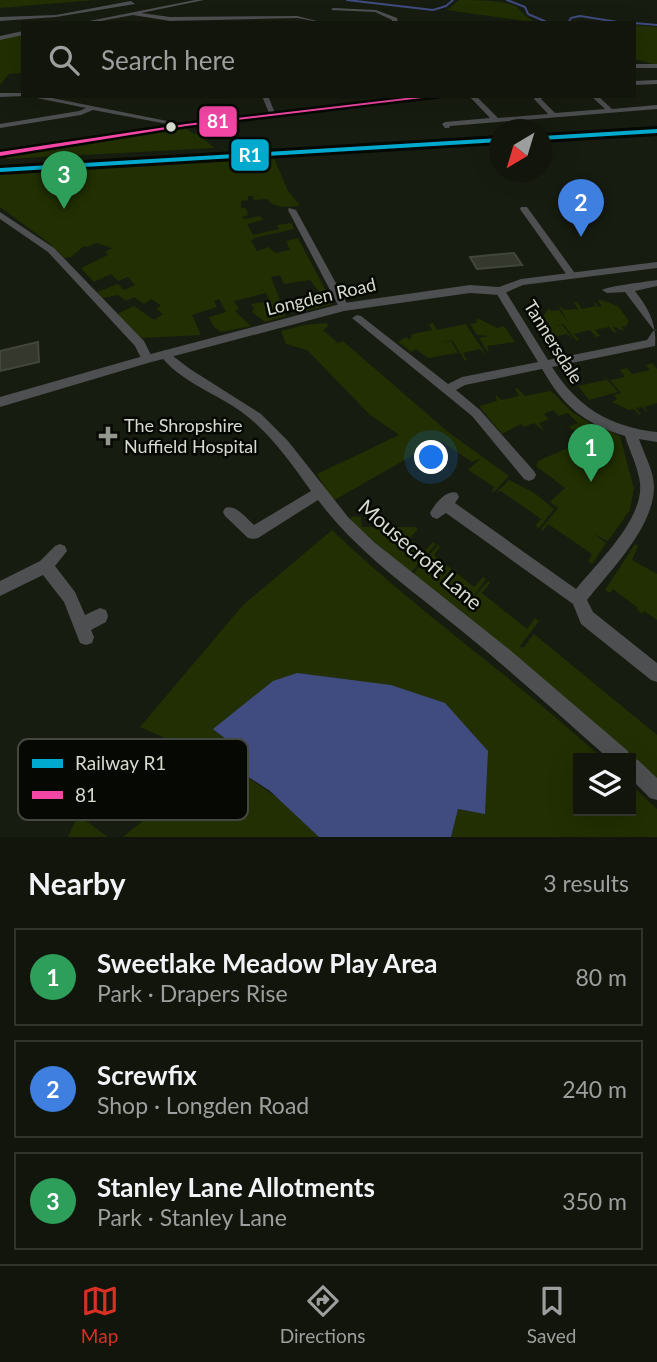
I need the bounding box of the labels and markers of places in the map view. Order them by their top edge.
unlabelled marker [164,120,178,134]
pin: 3 [41,151,87,209]
pin: 2 [558,179,604,237]
place label: The Shropshire Nuffield Hospital [124,414,258,457]
pin: 1 [568,424,614,482]
marker: The Shropshire Nuffield Hospital [98,426,118,446]

